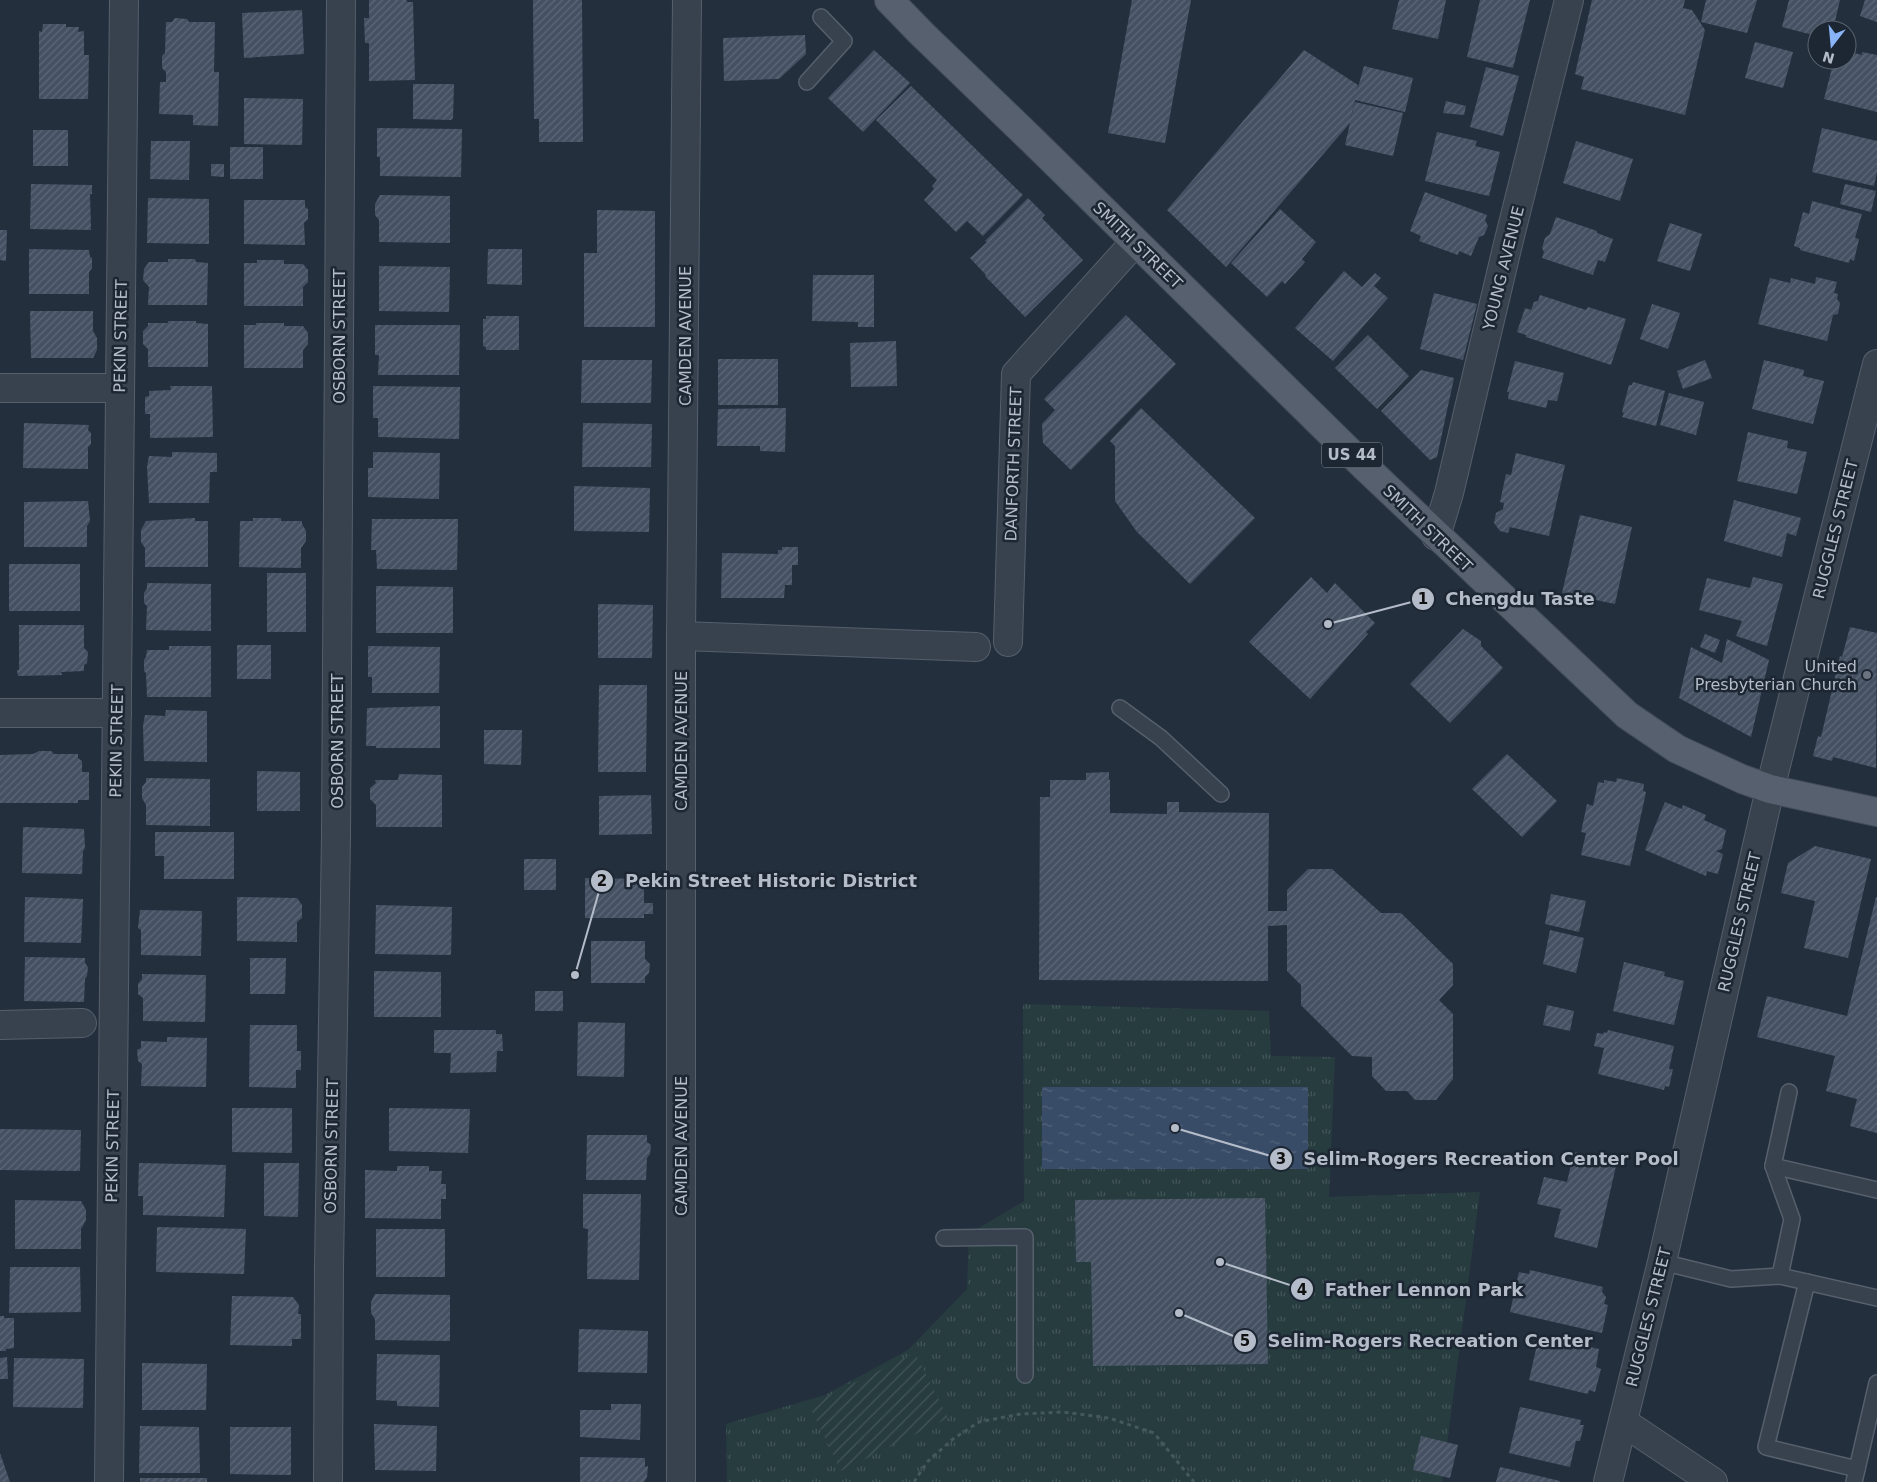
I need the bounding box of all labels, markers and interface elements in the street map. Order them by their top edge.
north arrow [1807,20,1857,70]
text: N [1821,48,1836,67]
street label: SMITH STREET [1089,198,1186,293]
street label: YOUNG AVENUE [1479,204,1528,333]
street label: CAMDEN AVENUE [676,266,695,406]
street label: OSBORN STREET [330,268,349,404]
street label: PEKIN STREET [110,279,131,393]
street label: DANFORTH STREET [1001,386,1026,542]
road number: US 44 [1322,442,1382,468]
street label: RUGGLES STREET [1809,457,1862,601]
street label: SMITH STREET [1379,481,1476,576]
callout: Chengdu Taste [1411,583,1605,616]
text: Chengdu Taste [1445,588,1595,609]
text: 1 [1418,590,1428,608]
place label: United Presbyterian Church [1695,657,1857,694]
marker: United Presbyterian Church [1861,669,1873,681]
street label: CAMDEN AVENUE [672,671,691,811]
street label: OSBORN STREET [328,673,347,809]
street label: PEKIN STREET [106,684,127,798]
street label: RUGGLES STREET [1714,850,1765,994]
callout: Pekin Street Historic District [590,864,927,897]
text: Pekin Street Historic District [625,870,917,891]
text: 2 [597,872,607,890]
street label: CAMDEN AVENUE [672,1076,691,1216]
street label: OSBORN STREET [321,1078,342,1214]
street label: PEKIN STREET [102,1089,123,1203]
callout: Selim-Rogers Recreation Center Pool [1268,1142,1688,1175]
text: Selim-Rogers Recreation Center Pool [1303,1148,1679,1169]
text: 3 [1276,1150,1286,1168]
street label: RUGGLES STREET [1622,1245,1675,1389]
callout: Father Lennon Park [1290,1273,1533,1306]
text: Father Lennon Park [1325,1279,1524,1300]
text: 4 [1297,1281,1307,1299]
callout: Selim-Rogers Recreation Center [1233,1324,1603,1357]
text: Selim-Rogers Recreation Center [1267,1330,1593,1351]
text: 5 [1240,1332,1250,1350]

